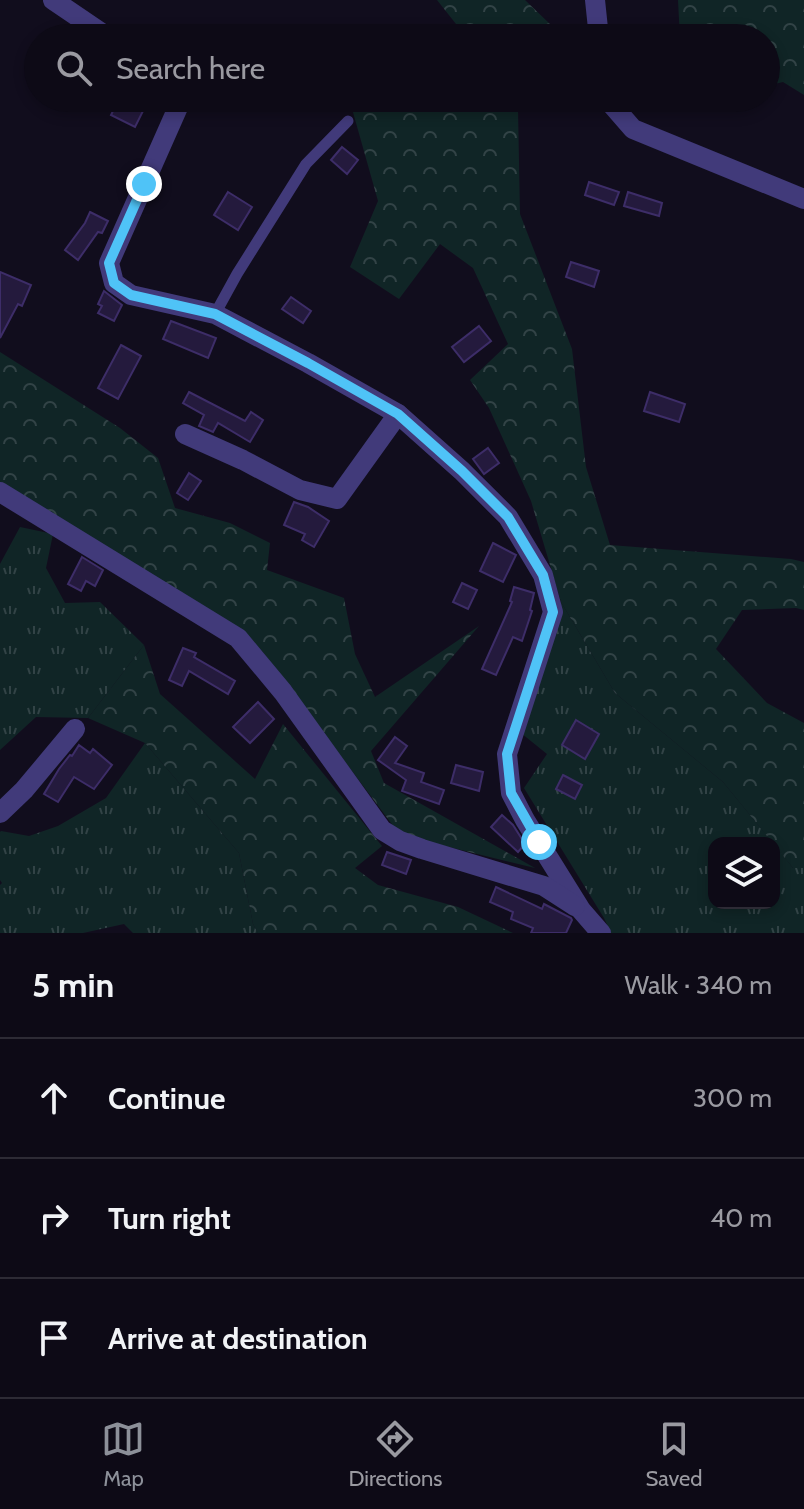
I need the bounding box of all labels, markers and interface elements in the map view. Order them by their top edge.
search box [24,24,780,112]
icon: search [52,46,96,90]
text: Search here [116,50,265,87]
route end [126,166,162,202]
route start [521,824,557,860]
map controls [708,837,780,909]
button: layers [708,837,780,909]
text: 5 min [32,964,114,1006]
text: Walk · 340 m [624,969,772,1001]
icon: ahead [32,1076,76,1120]
text: Continue [108,1080,225,1117]
text: 300 m [693,1082,772,1114]
icon: right [32,1196,76,1240]
text: Turn right [108,1200,231,1237]
text: 40 m [710,1202,772,1234]
icon: arrive [32,1316,76,1360]
text: Arrive at destination [108,1320,368,1357]
tab: Map [101,1417,145,1492]
tab: Directions [348,1417,442,1492]
tab: Saved [645,1417,703,1492]

